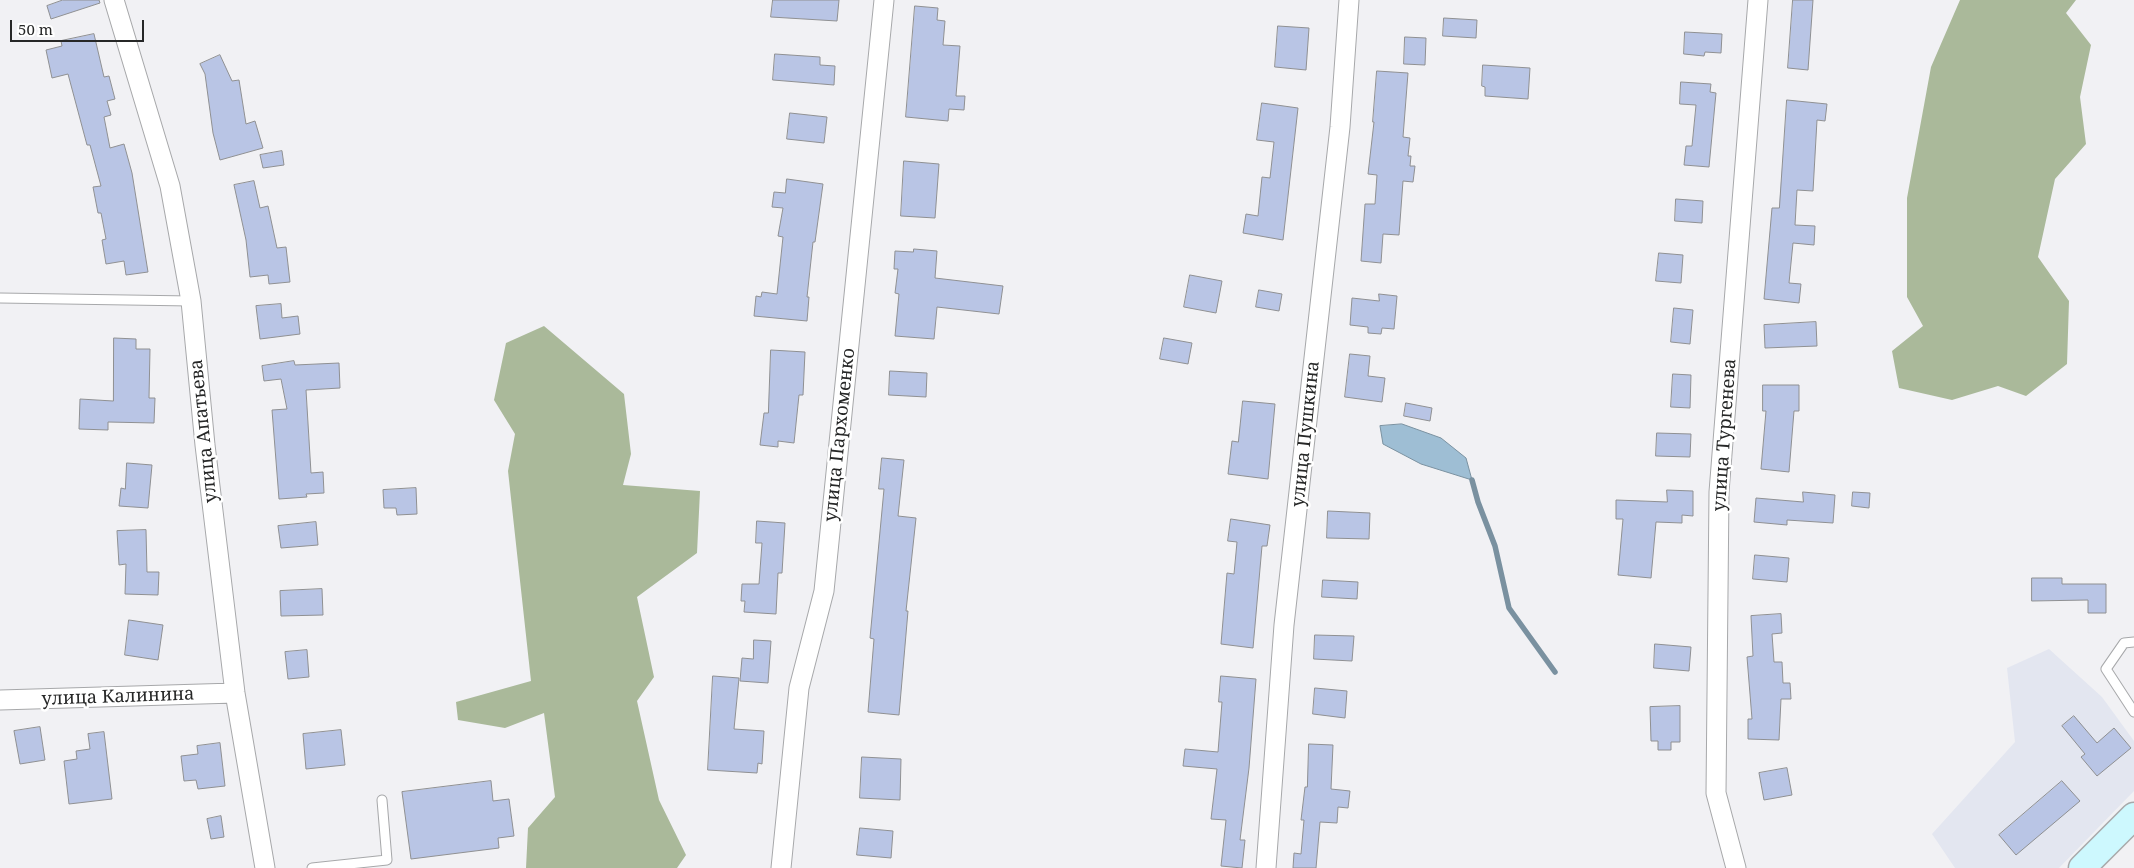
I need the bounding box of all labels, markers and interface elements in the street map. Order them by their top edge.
scale bar [12,10,146,42]
text: 50 m [18,19,53,39]
street label: улица Пархоменко [820,347,860,523]
street label: улица Апатьева [186,358,222,504]
street label: улица Тургенева [1709,358,1741,512]
street label: улица Пушкина [1288,360,1324,508]
street label: улица Калинина [41,684,195,710]

